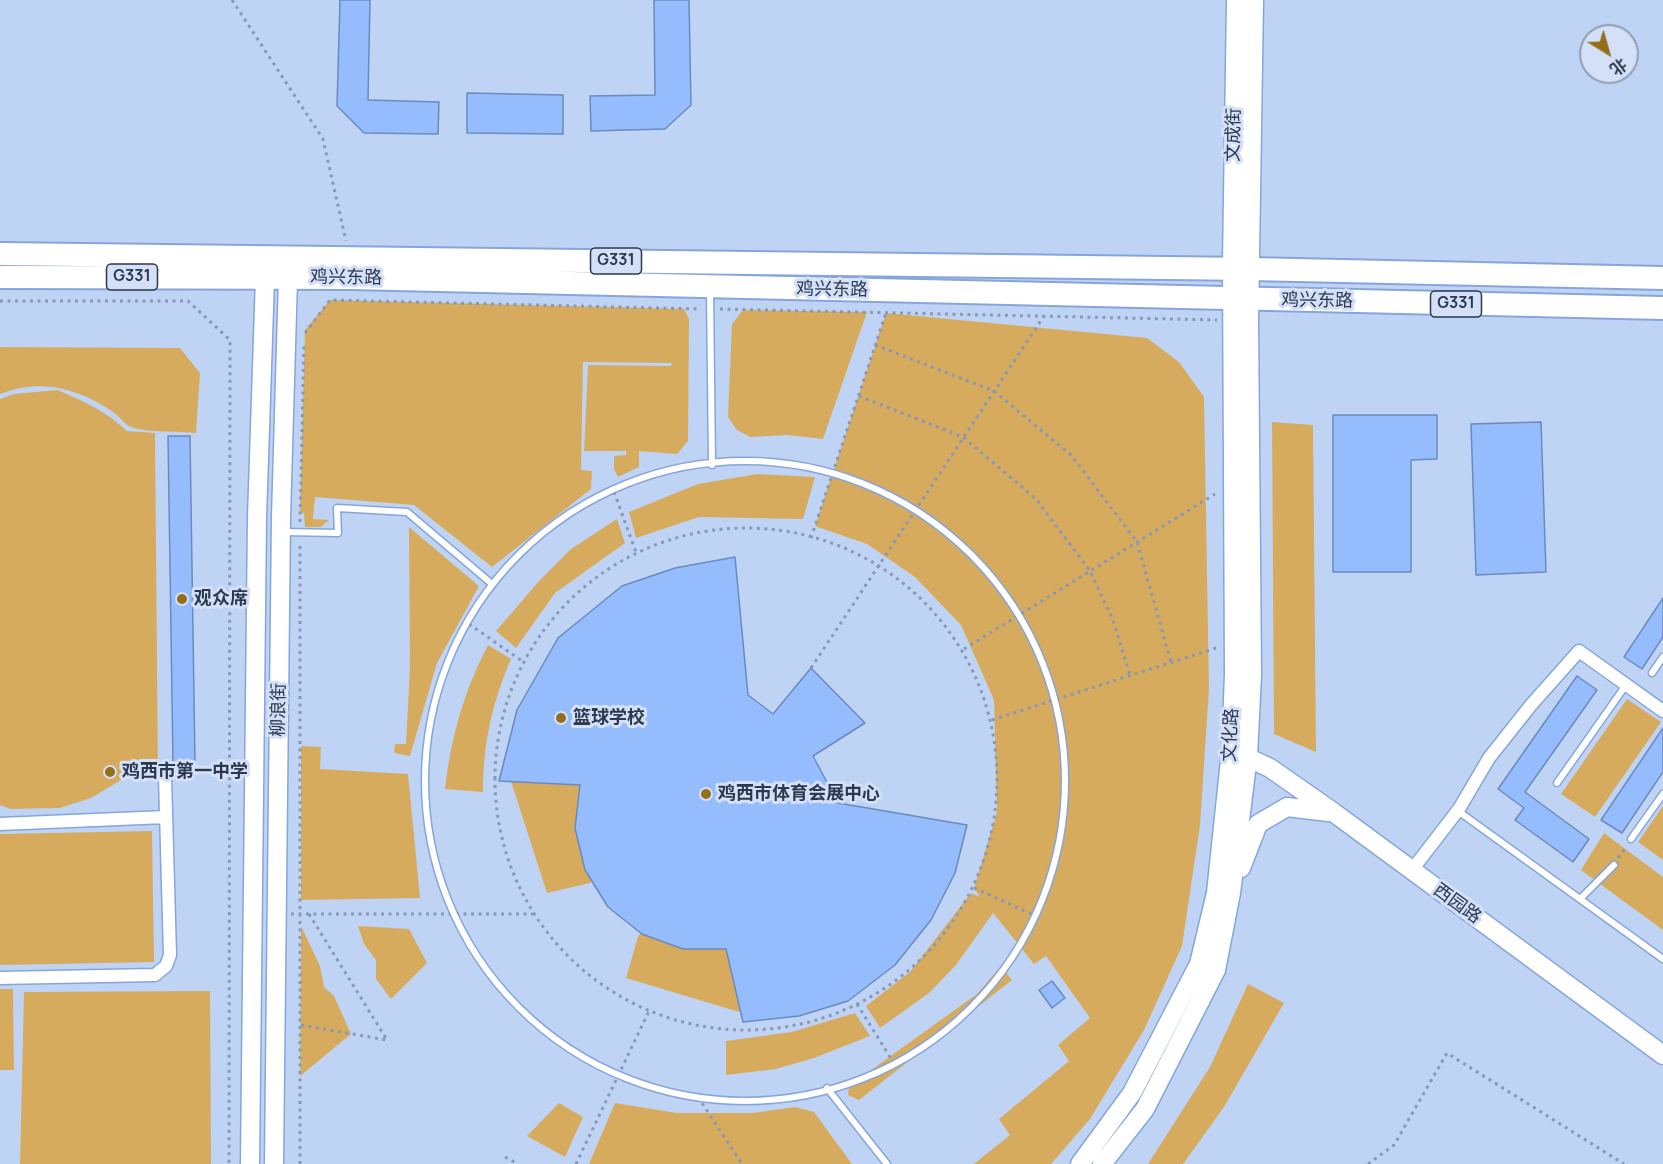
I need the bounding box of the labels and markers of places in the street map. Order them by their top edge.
place label: 观众席 [194,588,248,610]
marker: 观众席 [175,592,189,606]
place label: 篮球学校 [573,707,645,729]
marker: 篮球学校 [554,711,568,725]
place label: 鸡西市第一中学 [122,761,248,783]
marker: 鸡西市第一中学 [103,765,117,779]
place label: 鸡西市体育会展中心 [718,783,880,805]
marker: 鸡西市体育会展中心 [699,787,713,801]

